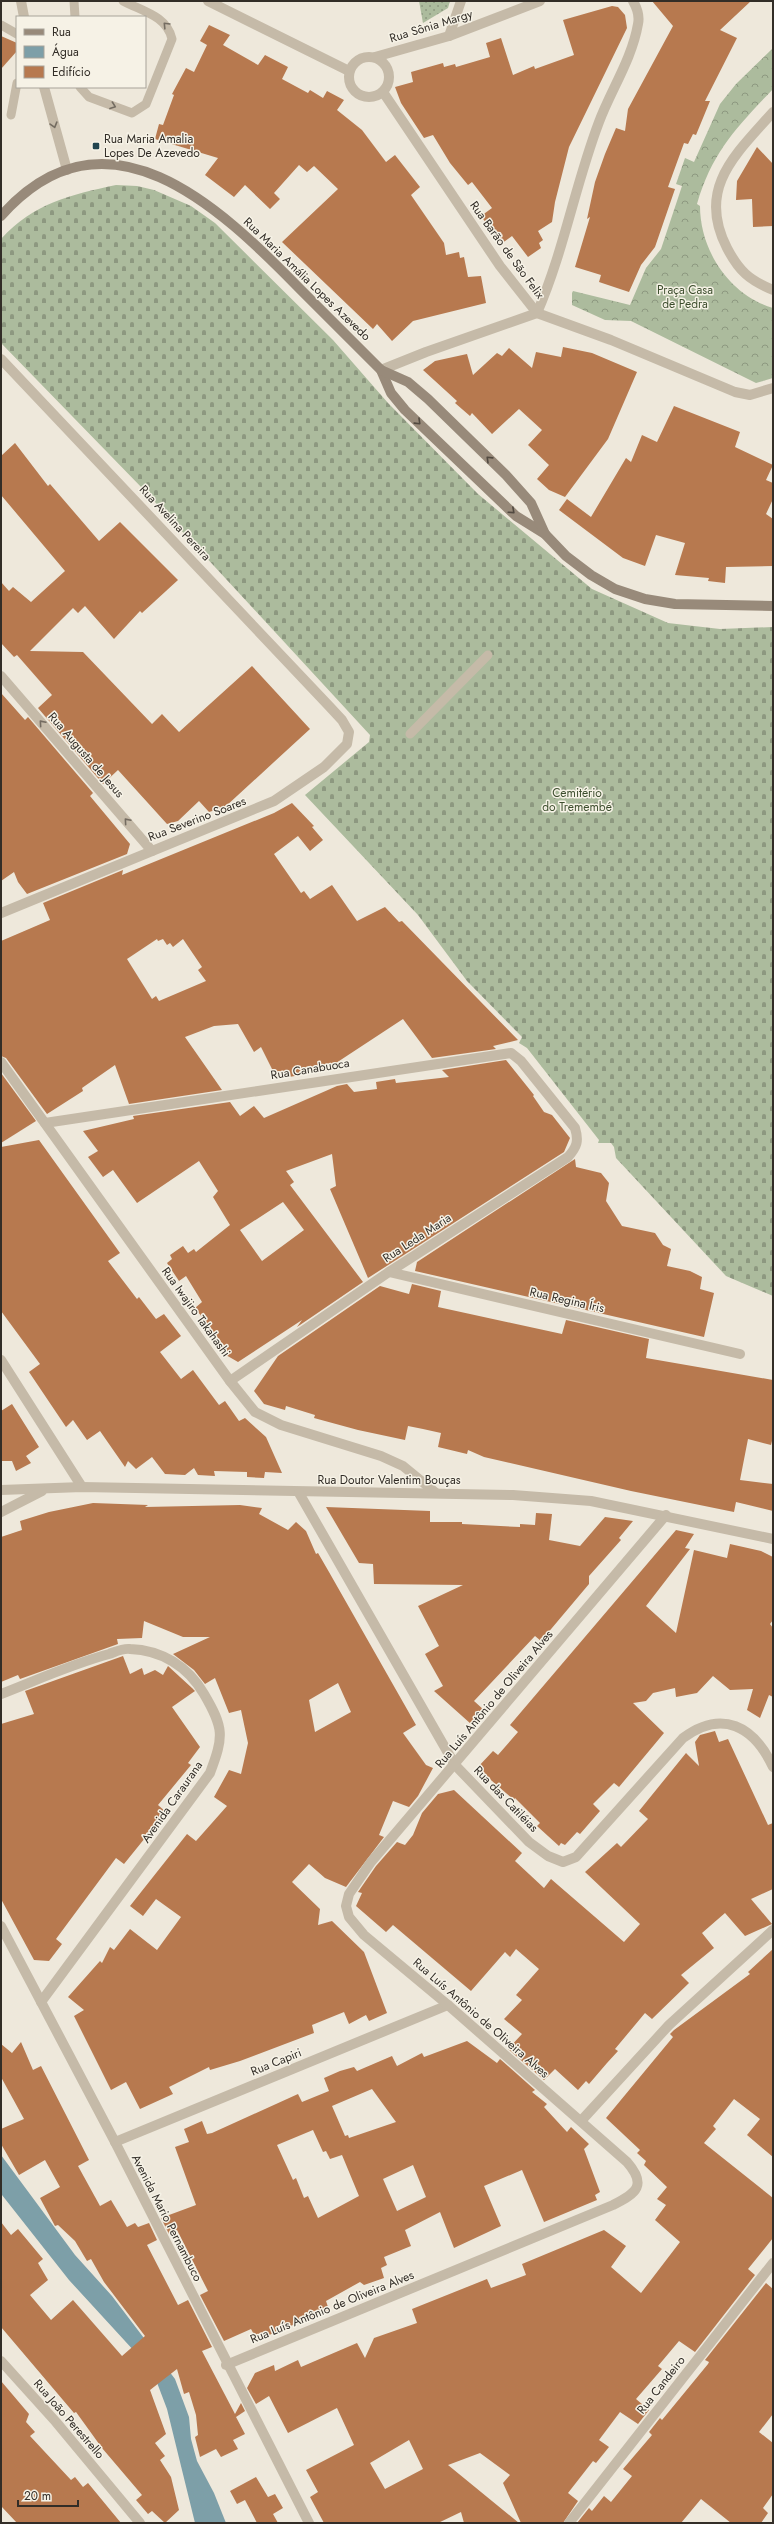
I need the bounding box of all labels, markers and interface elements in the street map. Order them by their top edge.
street label: Rua Sônia Margy [387,5,475,47]
legend [16,16,146,88]
one-way arrow [163,22,170,30]
text: Rua [52,23,71,41]
text: Água [52,43,79,61]
text: Edifício [52,63,91,81]
one-way arrow [109,101,116,110]
one-way arrow [50,121,58,128]
place label: Rua Maria Amalia Lopes De Azevedo [104,130,200,162]
marker: Rua Maria Amalia Lopes De Azevedo [91,141,101,151]
street label: Rua Barão de São Felix [465,197,549,303]
street label: Rua Maria Amália Lopes Azevedo [239,213,375,345]
park label: Praça Casa de Pedra [657,281,713,313]
one-way arrow [413,417,420,424]
one-way arrow [486,456,494,464]
street label: Rua Avelina Pereira [135,481,215,565]
one-way arrow [507,507,514,514]
street label: Rua Augusta de Jesus [44,708,128,802]
one-way arrow [39,720,46,728]
park label: Cemitério do Tremembé [542,784,612,816]
street label: Rua Severino Soares [145,792,249,846]
one-way arrow [124,819,131,826]
street label: Rua Canabuoca [269,1054,351,1084]
street label: Rua Leda Maria [379,1209,455,1267]
street label: Rua Iwajiro Takahashi [157,1263,235,1361]
street label: Rua Regina Íris [528,1283,606,1317]
street label: Rua Doutor Valentim Bouças [317,1471,461,1489]
street label: Rua Luís Antônio de Oliveira Alves [431,1626,557,1772]
street label: Avenida Caraurana [137,1757,207,1847]
street label: Rua das Catiléias [470,1762,542,1836]
street label: Rua Luís Antônio de Oliveira Alves [409,1954,553,2082]
street label: Rua Capiri [248,2044,304,2080]
street label: Avenida Mario Pernambuco [127,2151,207,2285]
street label: Rua Luís Antônio de Oliveira Alves [247,2266,417,2348]
street label: Rua Candeiro [633,2352,690,2418]
street label: Rua João Perestrello [29,2375,109,2463]
scale bar [18,2482,78,2508]
text: 20 m [24,2487,51,2505]

